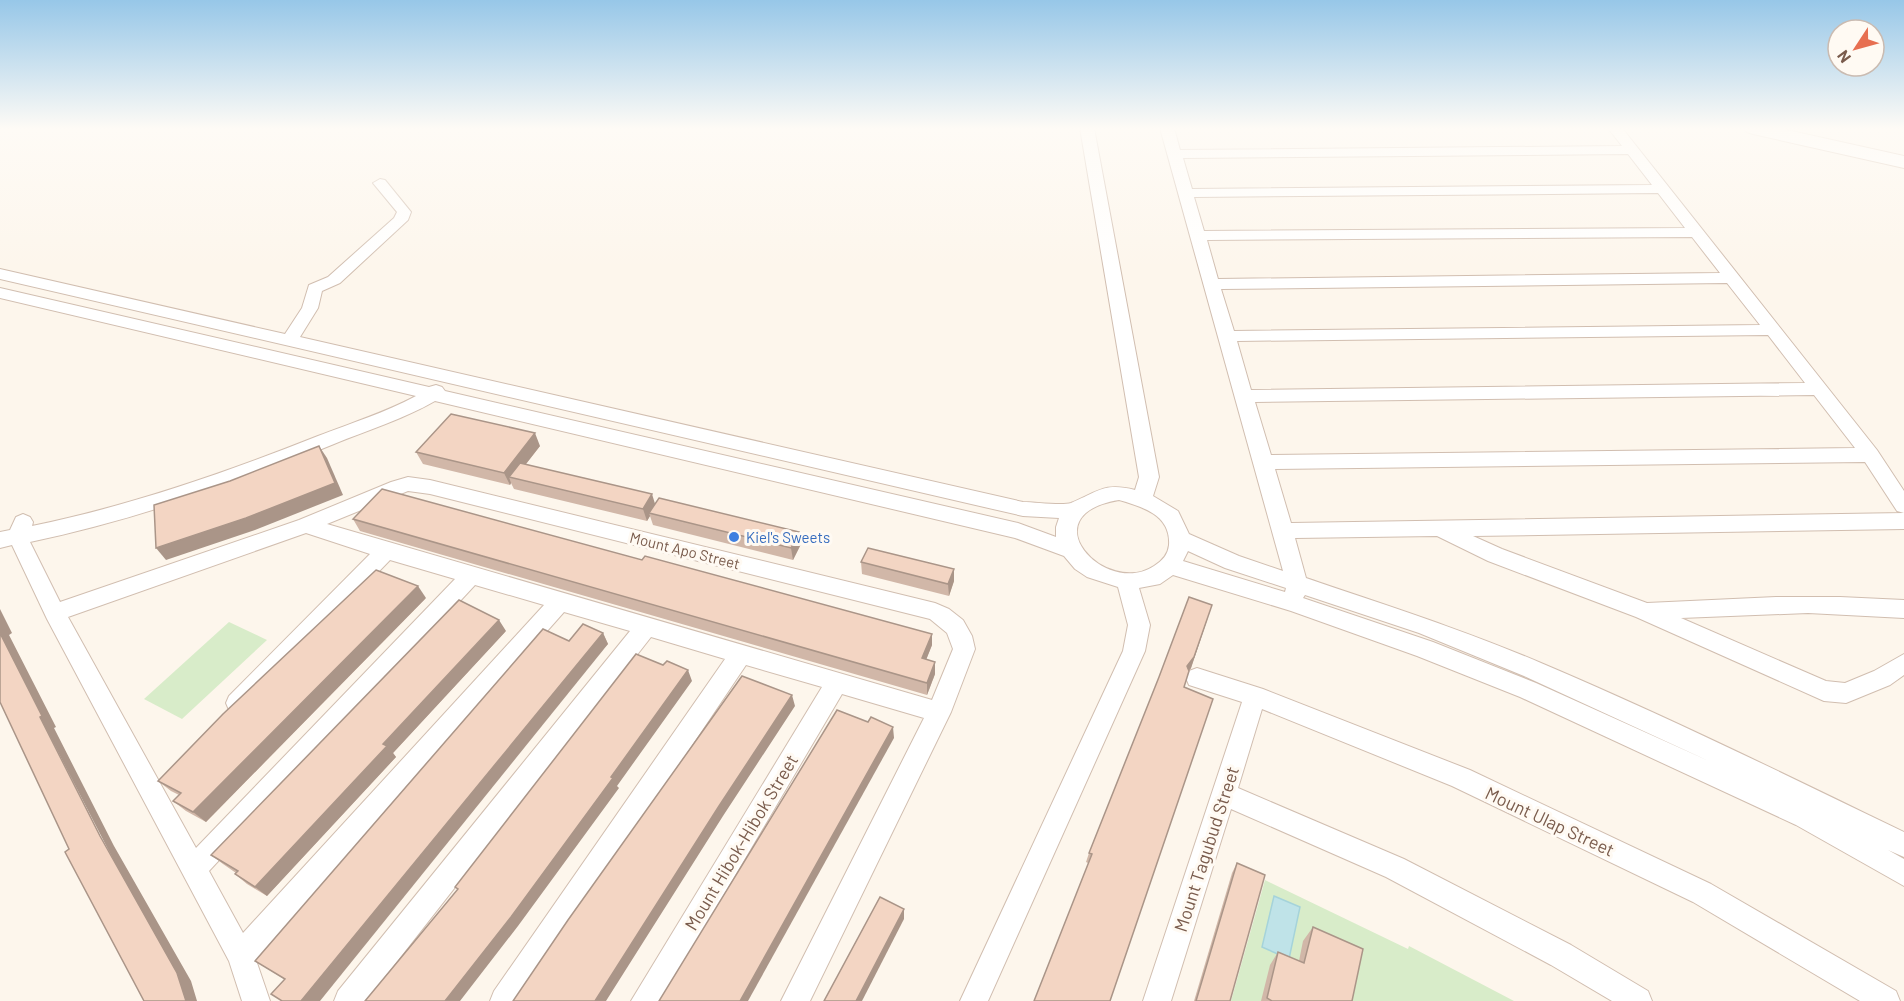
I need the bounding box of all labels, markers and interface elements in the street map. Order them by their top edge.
north arrow [1826,18,1886,78]
text: N [1833,47,1854,67]
street label: Mount Apo Street [628,528,742,572]
place label: Kiel's Sweets [746,528,830,546]
marker: Kiel's Sweets [727,530,741,544]
street label: Mount Hibok-Hibok Street [680,750,802,934]
street label: Mount Tagubud Street [1169,763,1243,935]
street label: Mount Ulap Street [1482,781,1618,861]

